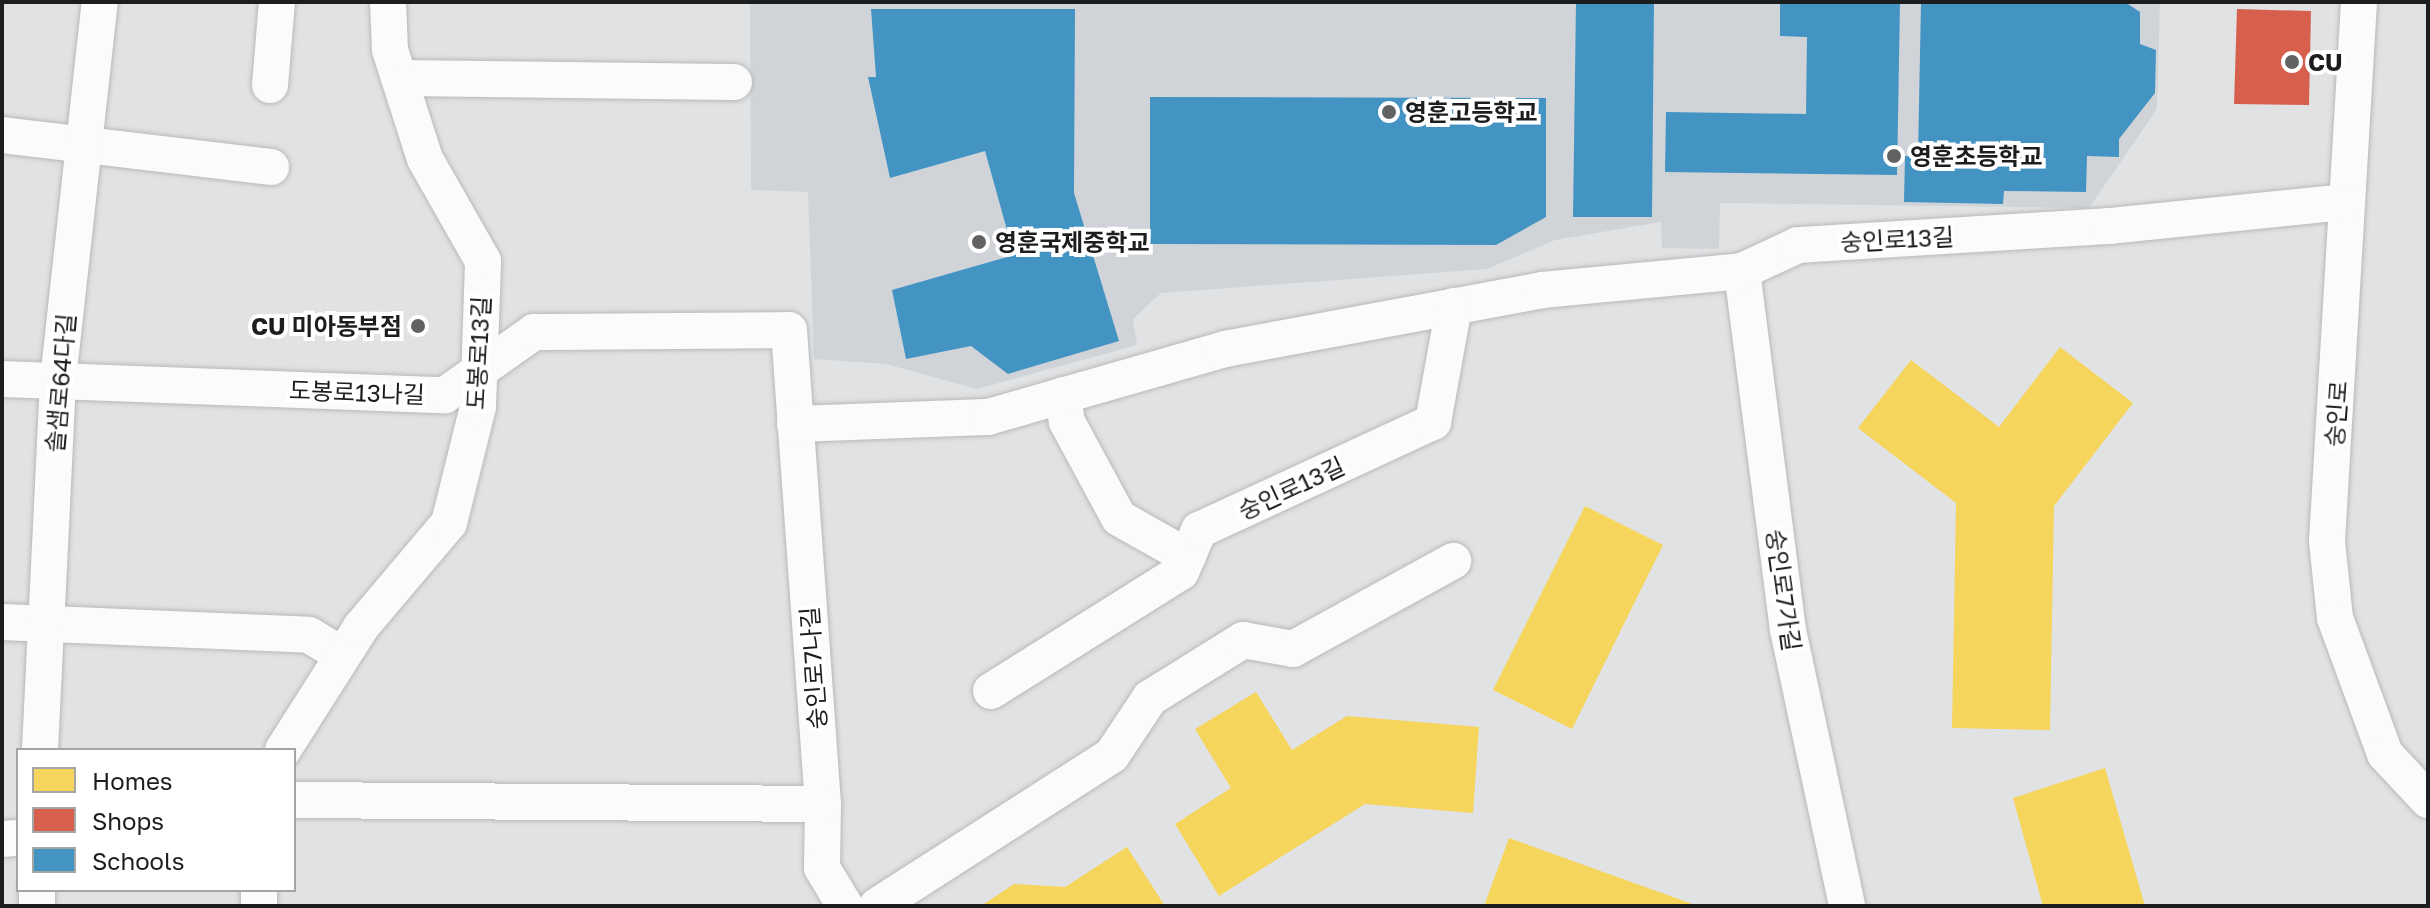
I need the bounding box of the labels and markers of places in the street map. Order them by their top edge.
place label: CU [2308,48,2343,76]
marker: CU [2283,53,2301,71]
place label: 영훈고등학교 [1405,98,1537,126]
marker: 영훈고등학교 [1380,103,1398,121]
place label: 영훈초등학교 [1910,142,2042,170]
marker: 영훈초등학교 [1885,147,1903,165]
place label: 영훈국제중학교 [995,228,1150,256]
marker: 영훈국제중학교 [970,233,988,251]
place label: CU 미아동부점 [251,312,402,340]
marker: CU 미아동부점 [409,317,427,335]

